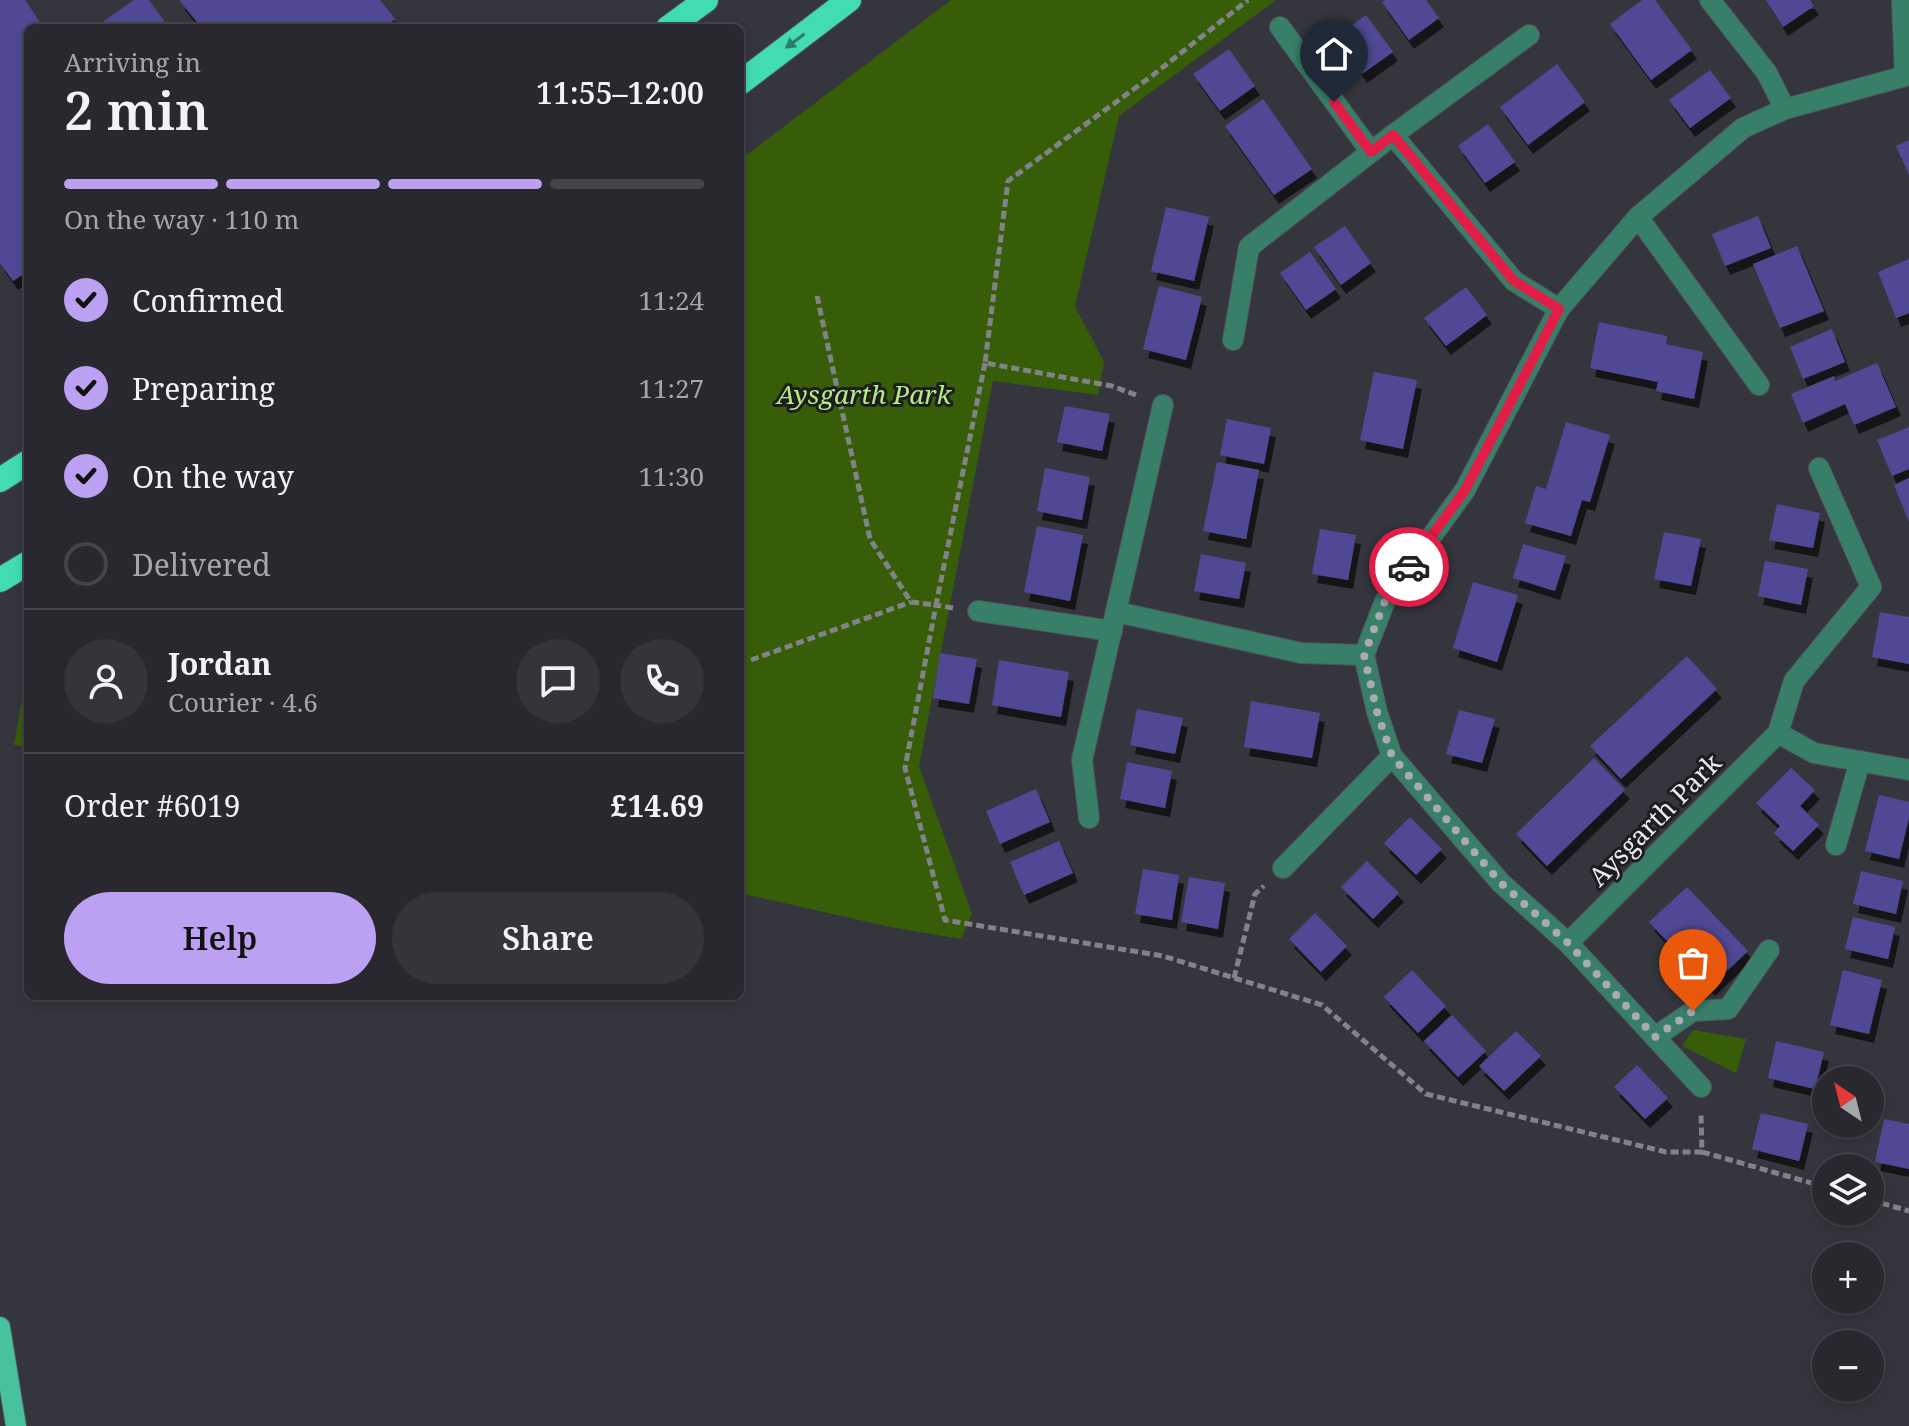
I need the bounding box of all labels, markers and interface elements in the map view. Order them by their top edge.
pin [1300,20,1368,102]
icon: home [1312,32,1356,76]
one-way arrow [784,33,805,49]
text: Arriving in [64,44,201,80]
text: 11:55–12:00 [536,72,704,113]
text: 2 min [64,74,209,145]
text: On the way · 110 m [64,201,299,237]
icon: check [64,278,108,322]
text: Confirmed [132,280,284,321]
text: 11:24 [638,282,704,318]
icon: check [64,366,108,410]
text: Preparing [132,368,275,409]
text: 11:27 [638,370,704,406]
park label: Aysgarth Park [775,376,952,412]
icon: check [64,454,108,498]
text: On the way [132,456,294,497]
text: 11:30 [638,458,704,494]
courier [1369,527,1449,607]
text: Delivered [132,544,271,585]
icon: car [1387,545,1431,589]
button: person [64,639,148,723]
button: chat [516,639,600,723]
button: phone [620,639,704,723]
text: Jordan [168,643,271,684]
text: Courier · 4.6 [168,684,318,720]
street label: Aysgarth Park [1580,744,1729,894]
text: Order #6019 [64,785,241,826]
text: £14.69 [611,785,704,826]
button: Help [64,892,376,984]
button: Share [392,892,704,984]
pin [1659,929,1727,1011]
icon: bag [1671,941,1715,985]
north arrow [1812,1066,1884,1138]
map controls [1812,1066,1884,1402]
button: layers [1812,1154,1884,1226]
button: + [1812,1242,1884,1314]
button: − [1812,1330,1884,1402]

